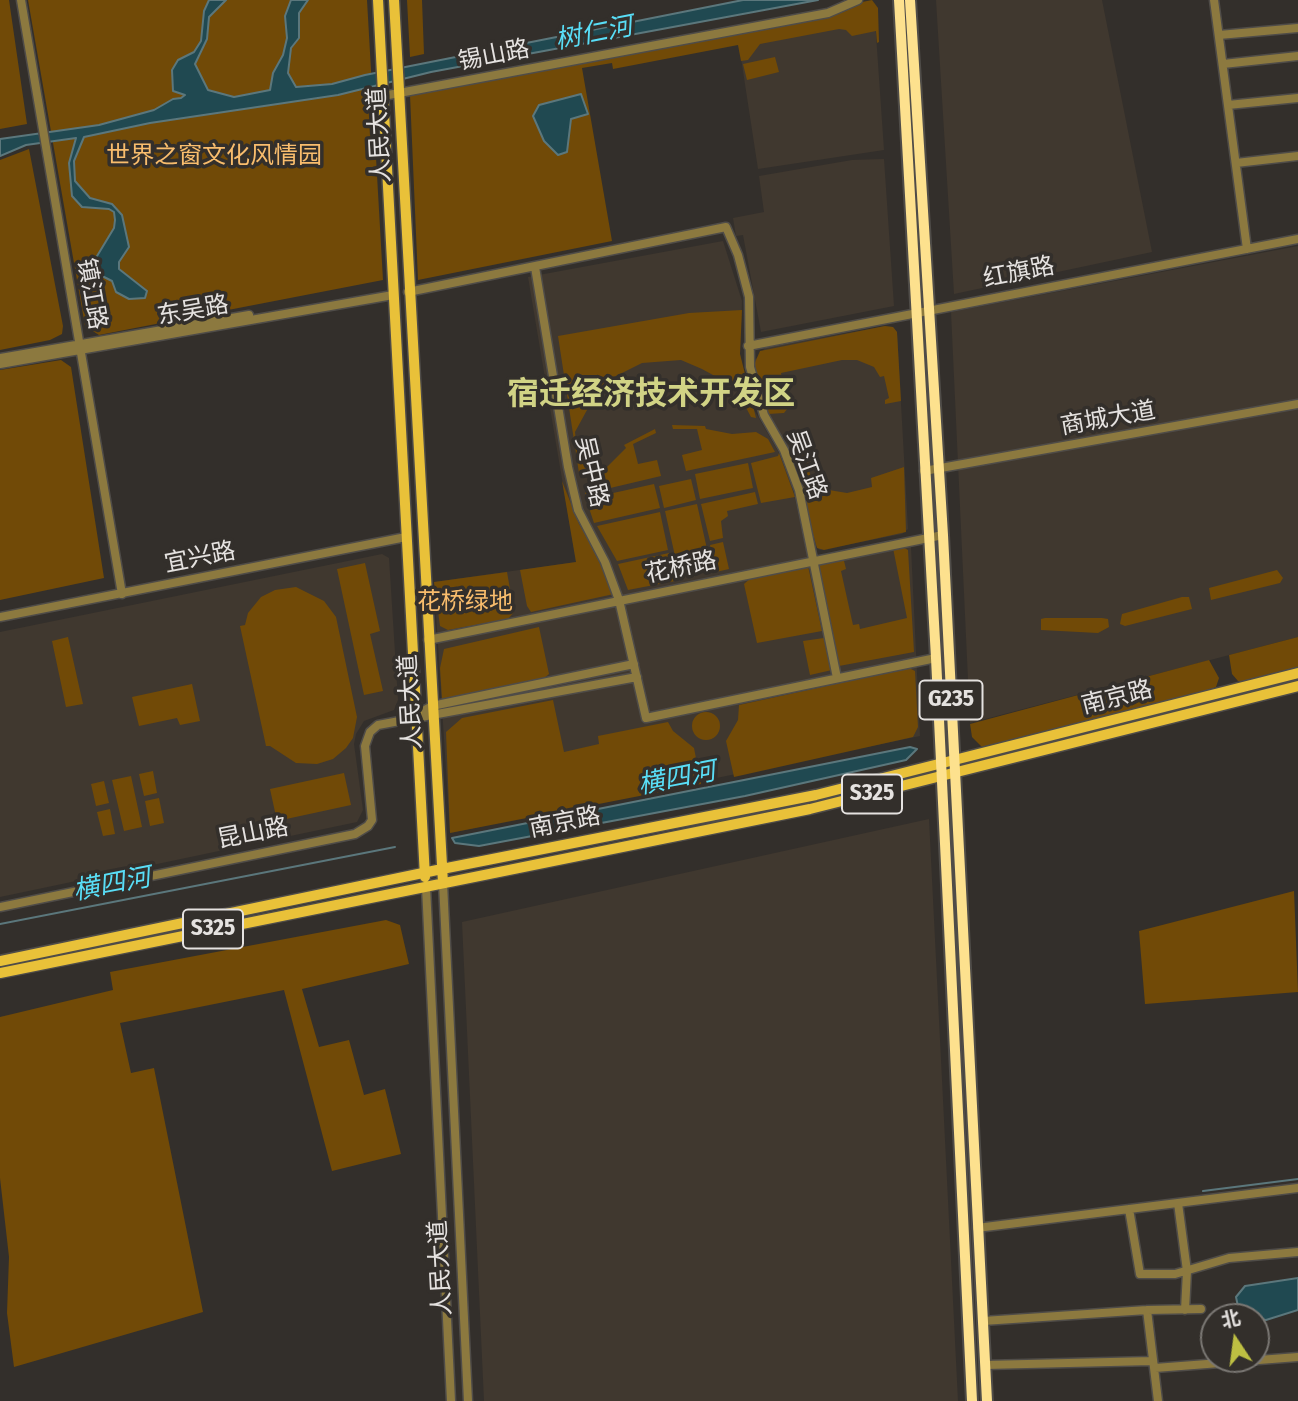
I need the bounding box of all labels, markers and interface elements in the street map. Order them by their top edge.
water label: 树仁河 [553,11,635,57]
street label: 锡山路 [456,35,532,77]
street label: 人民大道 [363,86,397,184]
park label: 世界之窗文化风情园 [106,142,322,170]
street label: 红旗路 [981,252,1057,294]
street label: 镇江路 [71,256,111,332]
street label: 东吴路 [155,291,231,331]
district label: 宿迁经济技术开发区 [507,376,795,414]
street label: 商城大道 [1058,396,1158,442]
street label: 吴江路 [780,426,832,504]
street label: 吴中路 [569,434,613,510]
street label: 宜兴路 [162,537,238,579]
street label: 花桥路 [643,546,719,590]
park label: 花桥绿地 [417,588,513,616]
street label: 人民大道 [394,653,428,751]
street label: 南京路 [1079,675,1155,721]
road number: G235 [920,680,982,720]
water label: 横四河 [636,756,718,802]
road number: S325 [842,774,902,814]
street label: 南京路 [527,802,603,844]
street label: 昆山路 [215,813,291,855]
water label: 横四河 [71,862,153,908]
road number: S325 [183,910,243,948]
street label: 人民大道 [424,1219,458,1317]
north arrow [1200,1303,1270,1373]
text: 北 [1219,1306,1242,1332]

